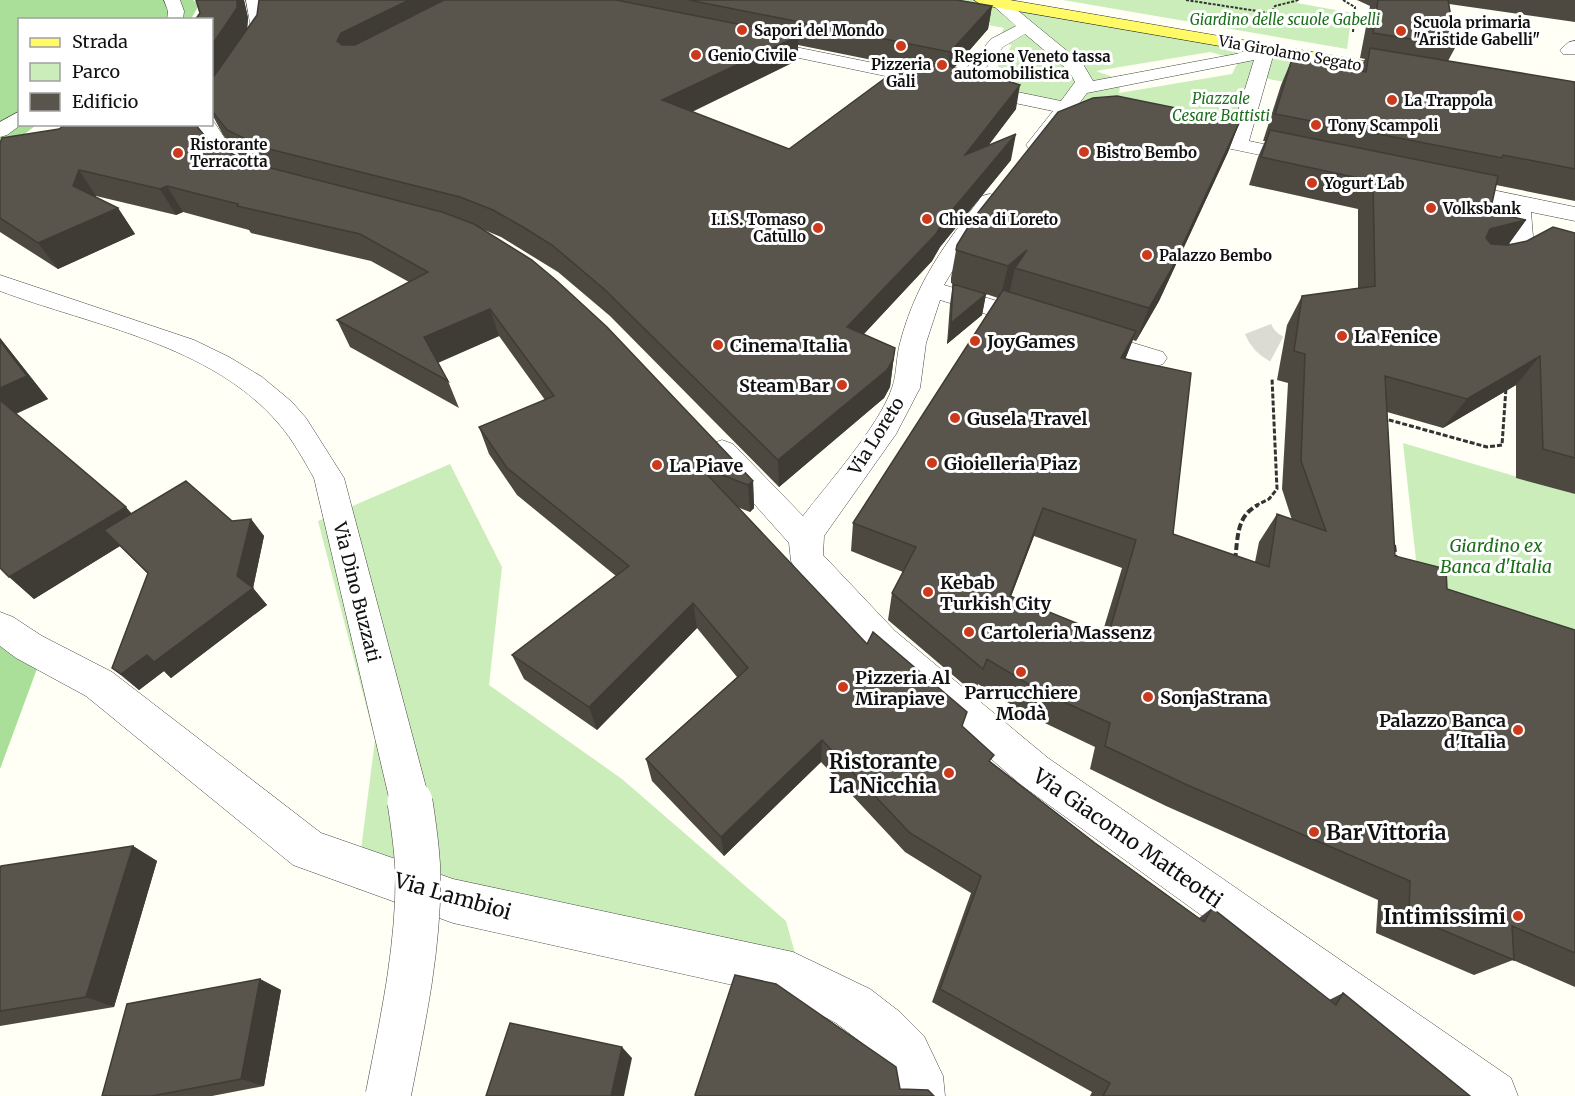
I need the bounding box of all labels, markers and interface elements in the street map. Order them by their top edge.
park label: Giardino delle scuole Gabelli [1190,10,1380,29]
place label: Scuola primaria "Aristide Gabelli" [1413,13,1540,49]
legend [18,18,213,126]
place label: Sapori del Mondo [754,21,884,40]
marker: Sapori del Mondo [735,23,749,37]
marker: Scuola primaria "Aristide Gabelli" [1394,24,1408,38]
text: Strada [72,30,128,53]
street label: Via Girolamo Segato [1216,31,1363,75]
marker: Pizzeria Gali [894,39,908,53]
place label: Genio Civile [708,46,797,65]
place label: Regione Veneto tassa automobilistica [954,47,1111,83]
marker: Genio Civile [689,48,703,62]
place label: Pizzeria Gali [871,55,932,91]
marker: Regione Veneto tassa automobilistica [935,58,949,72]
text: Parco [72,60,120,83]
park label: Piazzale Cesare Battisti [1172,89,1270,125]
text: Edificio [72,90,138,113]
place label: La Trappola [1404,91,1494,110]
marker: La Trappola [1385,93,1399,107]
place label: Tony Scampoli [1328,116,1438,135]
marker: Tony Scampoli [1309,118,1323,132]
place label: Ristorante Terracotta [190,135,268,171]
place label: Bistro Bembo [1096,143,1197,162]
marker: Bistro Bembo [1077,145,1091,159]
marker: Ristorante Terracotta [171,146,185,160]
place label: Yogurt Lab [1323,174,1405,193]
marker: Yogurt Lab [1305,176,1319,190]
place label: Volksbank [1442,199,1521,218]
marker: Volksbank [1424,201,1438,215]
place label: I.I.S. Tomaso Catullo [711,210,806,246]
place label: Chiesa di Loreto [939,210,1058,229]
marker: Chiesa di Loreto [920,212,934,226]
marker: I.I.S. Tomaso Catullo [811,221,825,235]
place label: Palazzo Bembo [1159,246,1272,265]
marker: Palazzo Bembo [1140,248,1154,262]
place label: La Fenice [1354,325,1438,348]
marker: La Fenice [1335,329,1349,343]
place label: JoyGames [986,330,1075,353]
place label: Cinema Italia [730,334,848,357]
marker: JoyGames [968,334,982,348]
marker: Cinema Italia [711,338,725,352]
place label: Steam Bar [739,374,830,397]
marker: Steam Bar [835,378,849,392]
street label: Via Loreto [843,393,909,480]
place label: Gusela Travel [967,407,1087,430]
marker: Gusela Travel [948,411,962,425]
place label: Gioielleria Piaz [944,452,1078,475]
place label: La Piave [669,454,743,477]
marker: Gioielleria Piaz [925,456,939,470]
marker: La Piave [650,458,664,472]
street label: Via Dino Buzzati [328,519,386,665]
park label: Giardino ex Banca d'Italia [1440,534,1552,578]
place label: Kebab Turkish City [940,571,1051,615]
marker: Kebab Turkish City [921,585,935,599]
place label: Cartoleria Massenz [981,621,1152,644]
marker: Cartoleria Massenz [962,625,976,639]
marker: Parrucchiere Modà [1014,665,1028,679]
place label: Pizzeria Al Mirapiave [855,666,951,710]
marker: Pizzeria Al Mirapiave [836,680,850,694]
place label: Parrucchiere Modà [964,681,1078,725]
place label: SonjaStrana [1160,686,1268,709]
marker: SonjaStrana [1141,690,1155,704]
place label: Palazzo Banca d'Italia [1379,709,1506,753]
marker: Palazzo Banca d'Italia [1511,723,1525,737]
place label: Ristorante La Nicchia [829,748,937,799]
street label: Via Giacomo Matteotti [1027,762,1228,914]
marker: Ristorante La Nicchia [942,766,956,780]
place label: Bar Vittoria [1326,819,1447,846]
marker: Bar Vittoria [1307,825,1321,839]
street label: Via Lambioi [390,866,515,926]
place label: Intimissimi [1383,903,1506,930]
marker: Intimissimi [1511,909,1525,923]

